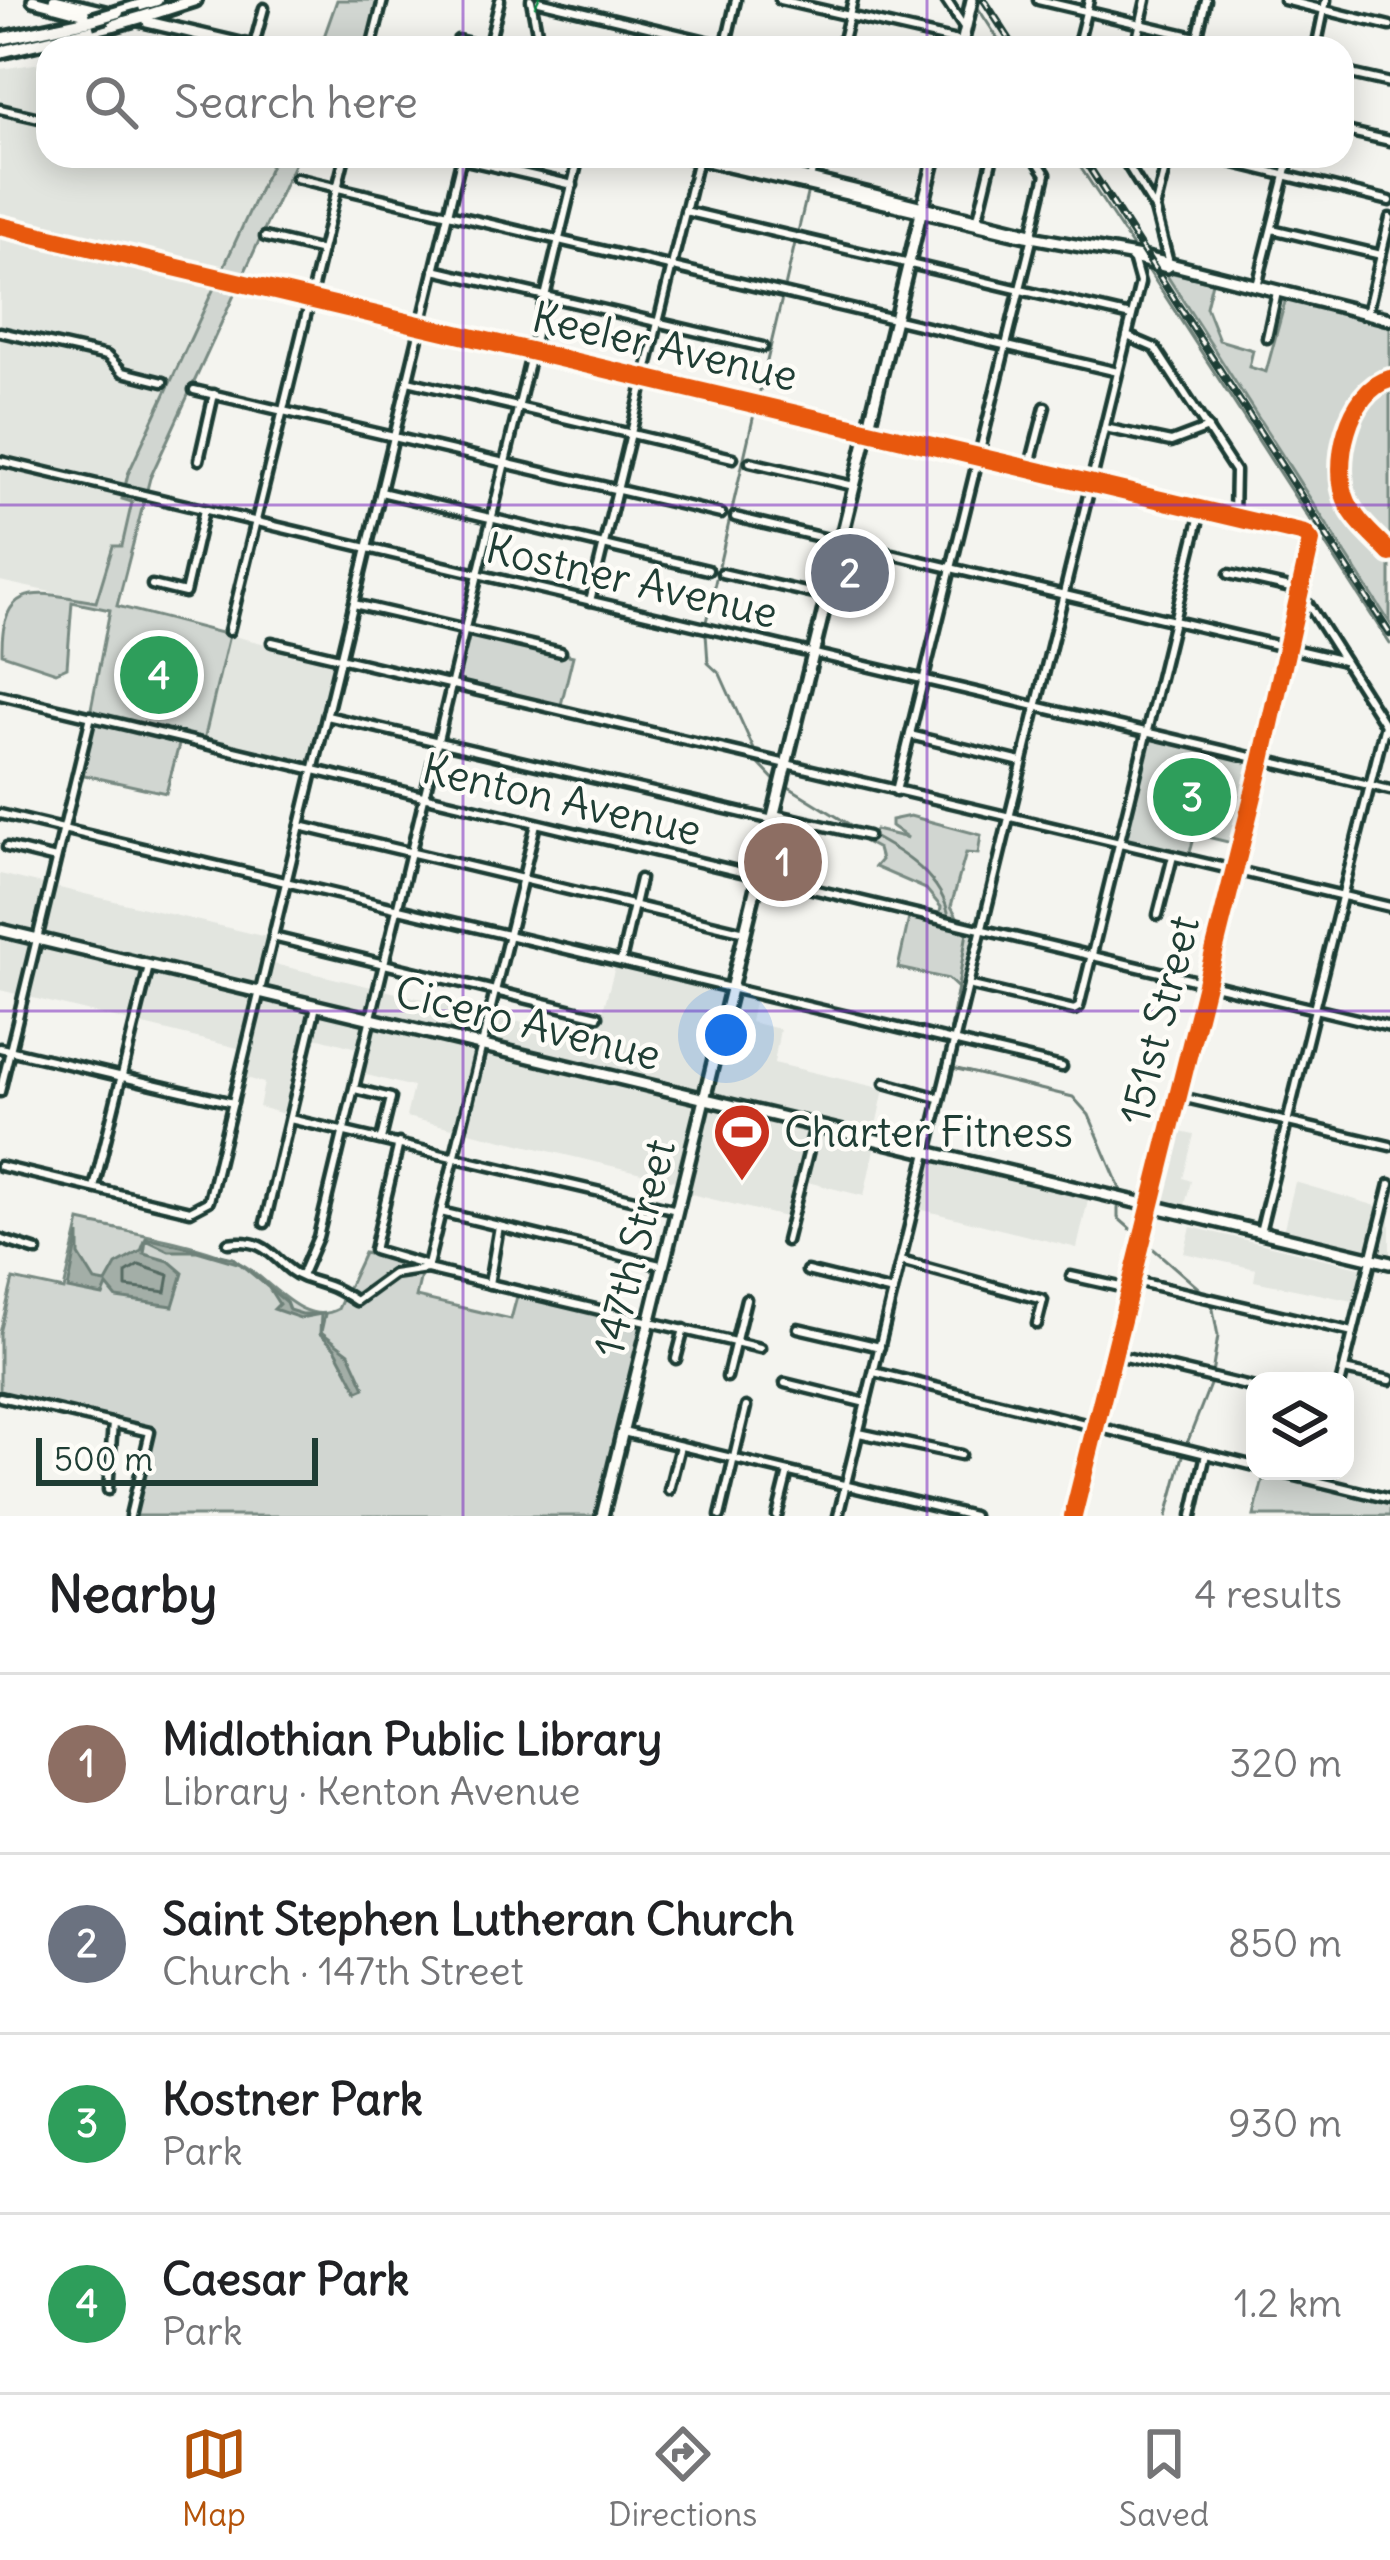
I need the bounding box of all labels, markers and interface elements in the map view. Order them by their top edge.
search box [36,36,1354,168]
icon: search [78,69,144,135]
text: Search here [174,74,418,130]
street label: Keeler Avenue [528,290,802,402]
street label: Kostner Avenue [481,521,783,639]
pin: 2 [811,528,889,618]
pin: 4 [120,630,198,720]
street label: Kenton Avenue [418,742,706,856]
pin: 3 [1153,752,1231,842]
pin: 1 [744,817,822,907]
street label: 151st Street [1108,910,1210,1130]
street label: Cicero Avenue [390,965,666,1081]
your location [696,1005,756,1065]
sports icon: Charter Fitness [711,1101,773,1183]
place label: Charter Fitness [784,1106,1073,1158]
street label: 147th Street [582,1134,686,1362]
map controls [1246,1372,1354,1480]
button: layers [1246,1372,1354,1480]
scale bar [36,1432,318,1485]
text: 500 m [54,1438,153,1480]
text: Nearby [48,1562,217,1626]
text: 4 results [1194,1570,1342,1619]
text: Midlothian Public Library [162,1711,662,1767]
text: 1 [79,1739,95,1788]
text: 320 m [1229,1739,1342,1788]
text: Library · Kenton Avenue [162,1767,581,1816]
text: Saint Stephen Lutheran Church [162,1891,795,1947]
text: 2 [76,1919,98,1968]
text: 850 m [1228,1919,1342,1968]
text: Church · 147th Street [162,1947,524,1996]
text: Kostner Park [162,2071,423,2127]
text: 3 [76,2099,98,2148]
text: 930 m [1228,2099,1342,2148]
text: Park [162,2127,243,2176]
text: Caesar Park [162,2251,409,2307]
text: 4 [76,2279,98,2328]
text: 1.2 km [1234,2279,1342,2328]
text: Park [162,2307,243,2356]
tab: Map [181,2421,247,2535]
tab: Directions [608,2421,757,2535]
tab: Saved [1119,2421,1209,2535]

